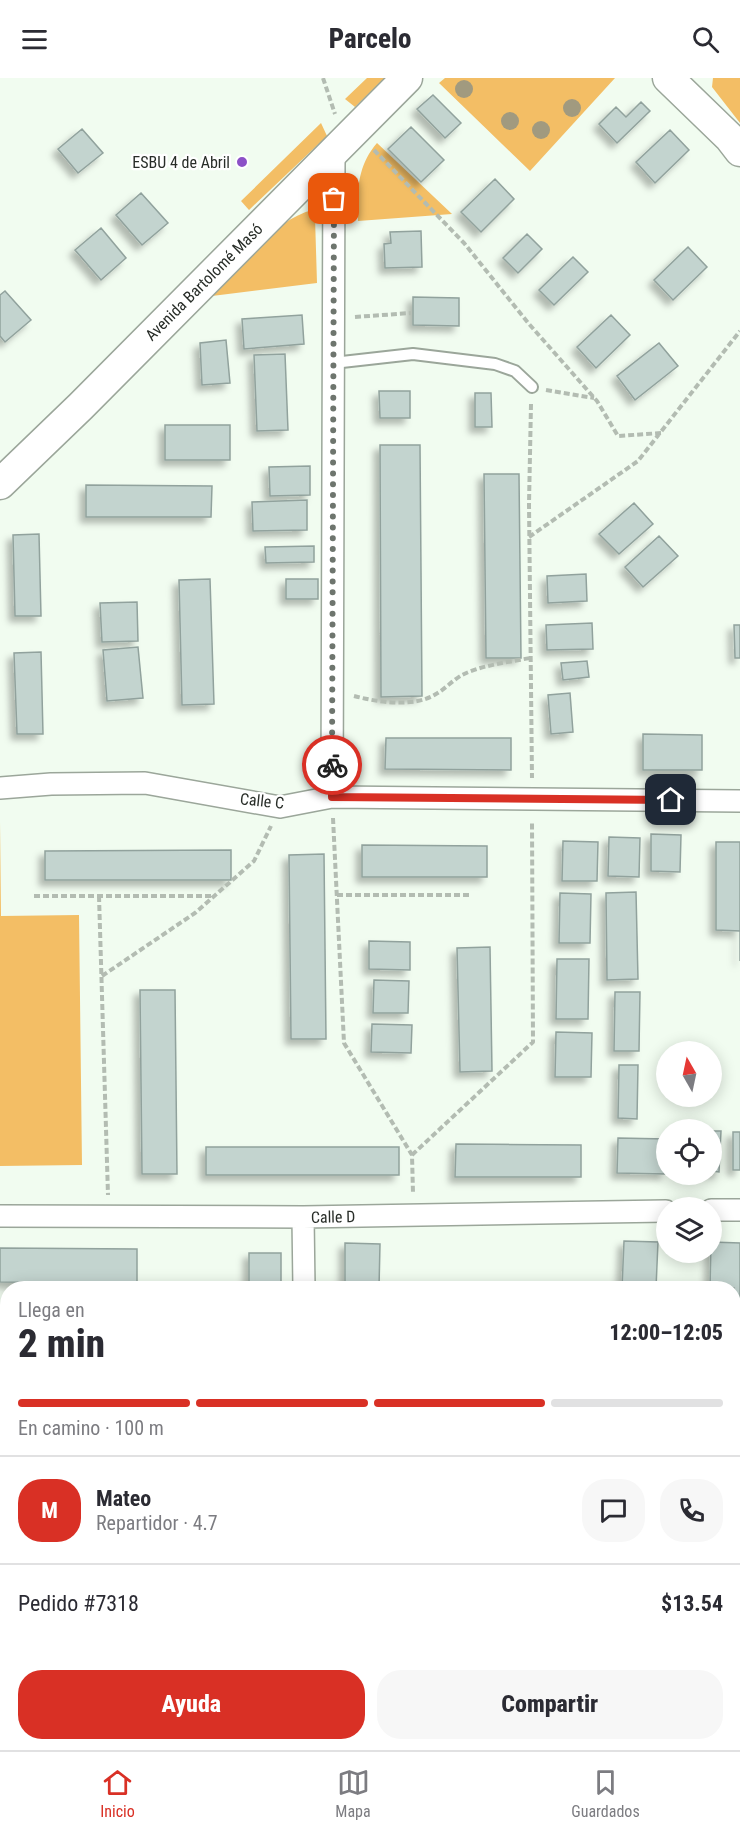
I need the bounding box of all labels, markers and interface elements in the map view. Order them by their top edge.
icon: menu [18,23,51,56]
text: Parcelo [329,23,411,55]
icon: search [689,23,722,56]
place label: ESBU 4 de Abril [132,153,230,172]
marker: ESBU 4 de Abril [235,155,249,169]
pin [308,173,359,224]
icon: bag [317,182,350,215]
street label: Avenida Bartolomé Masó [141,219,267,345]
courier [302,735,362,795]
icon: bike [316,749,349,782]
pin [645,774,696,825]
icon: home [654,783,687,816]
street label: Calle C [239,789,285,813]
north arrow [656,1041,722,1107]
map controls [656,1041,722,1263]
button: locate [656,1119,722,1185]
button: layers [656,1197,722,1263]
street label: Calle D [311,1207,355,1227]
text: Llega en [18,1298,85,1322]
text: 12:00–12:05 [609,1320,723,1345]
text: 2 min [18,1321,105,1367]
text: En camino · 100 m [18,1416,164,1440]
button: chat [582,1479,645,1542]
button: phone [660,1479,723,1542]
text: Mateo [96,1486,151,1511]
text: M [41,1498,58,1523]
text: Repartidor · 4.7 [96,1511,218,1535]
text: Pedido #7318 [18,1591,139,1616]
text: $13.54 [661,1591,723,1616]
button: Ayuda [18,1670,365,1739]
button: Compartir [377,1670,723,1739]
tab: Inicio [100,1766,135,1821]
tab: Mapa [335,1766,371,1821]
tab: Guardados [571,1766,640,1821]

